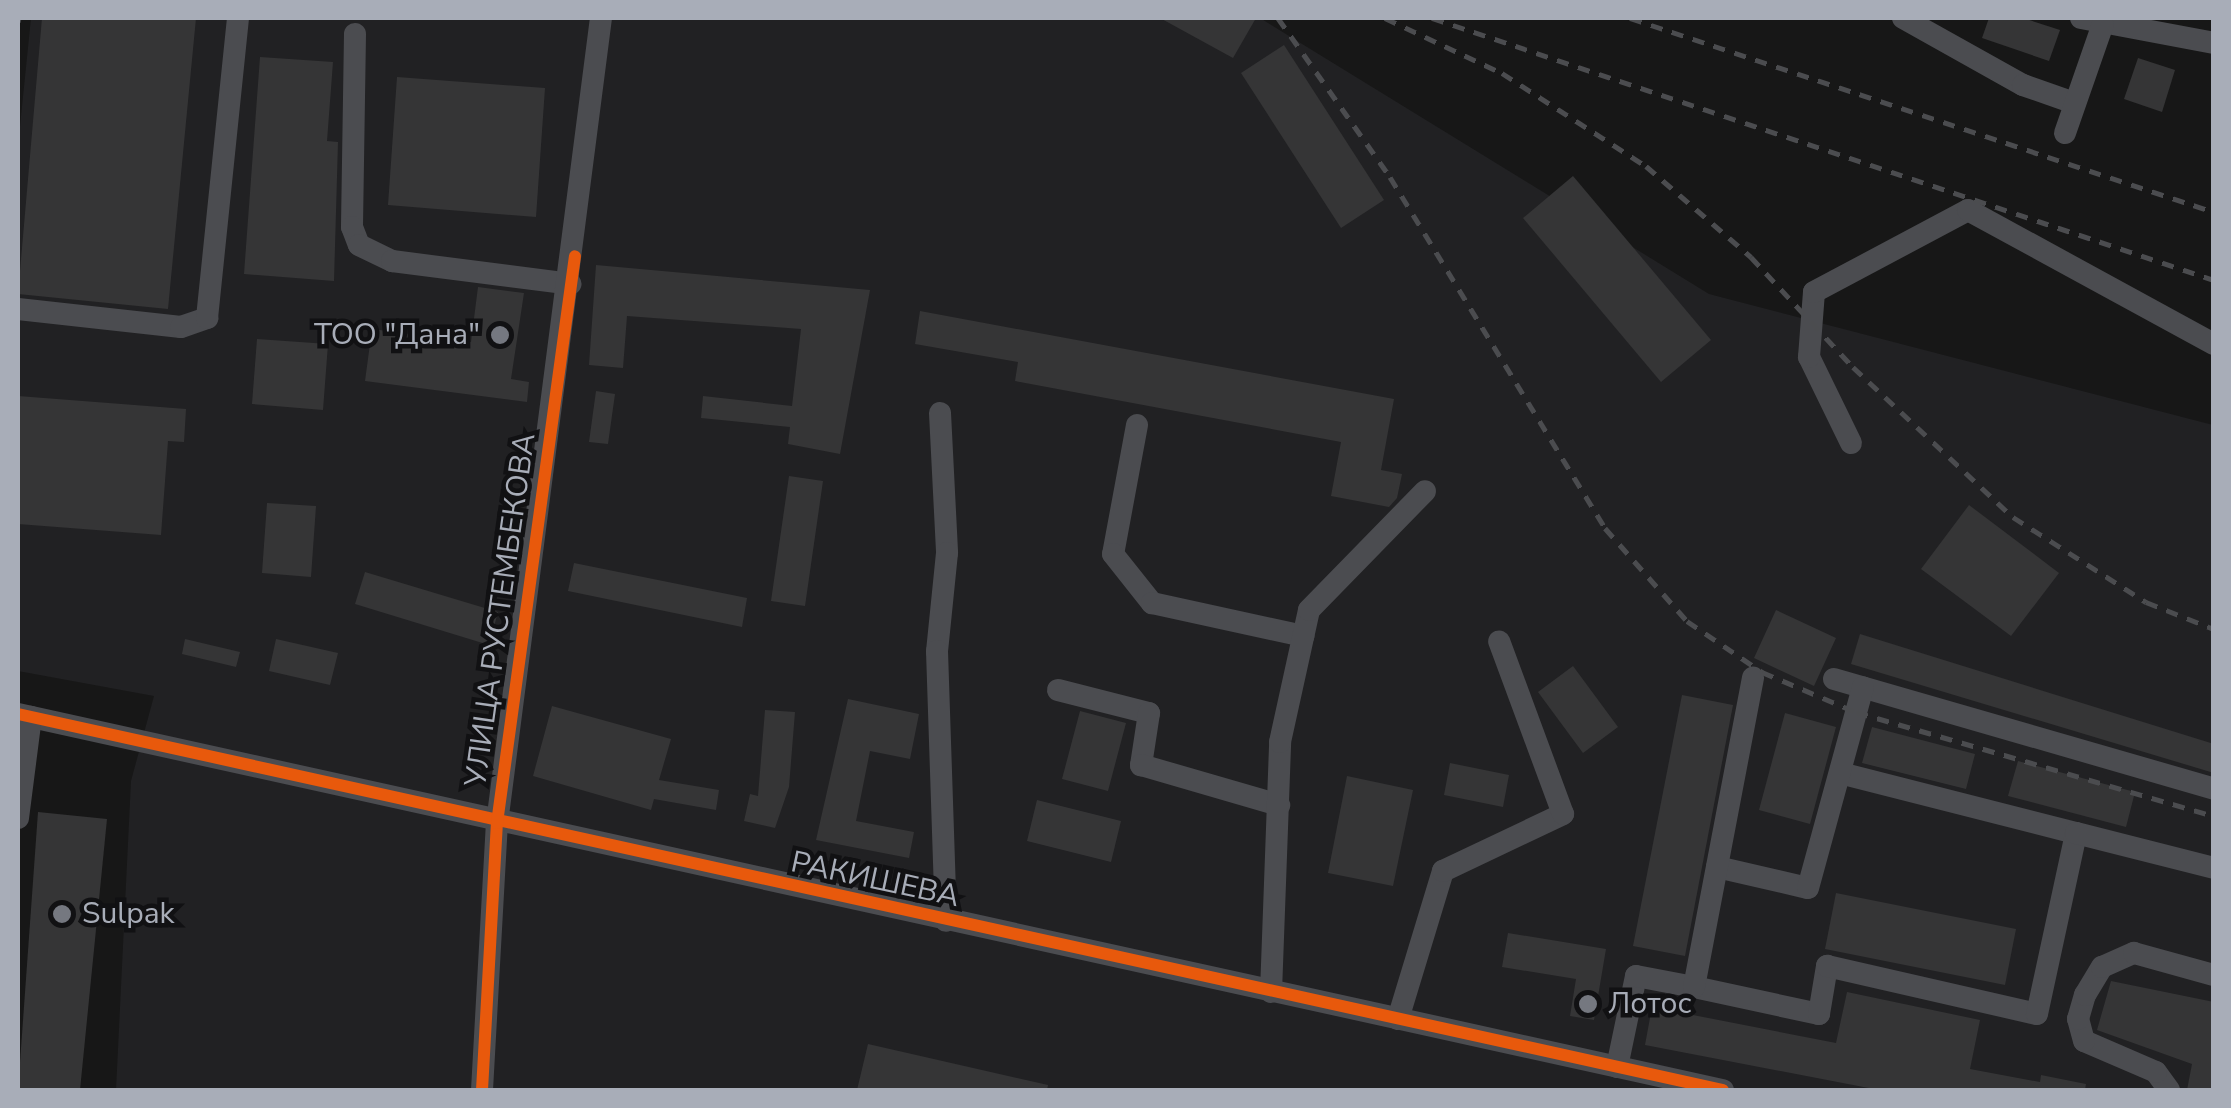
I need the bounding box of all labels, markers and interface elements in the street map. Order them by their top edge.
place label: ТОО "Дана" [314,317,480,353]
marker: ТОО "Дана" [489,324,511,346]
street label: УЛИЦА РУСТЕМБЕКОВА [458,431,544,789]
street label: РАКИШЕВА [788,845,962,915]
place label: Sulpak [82,896,175,932]
marker: Sulpak [51,903,73,925]
place label: Лотос [1608,986,1692,1022]
marker: Лотос [1577,993,1599,1015]

